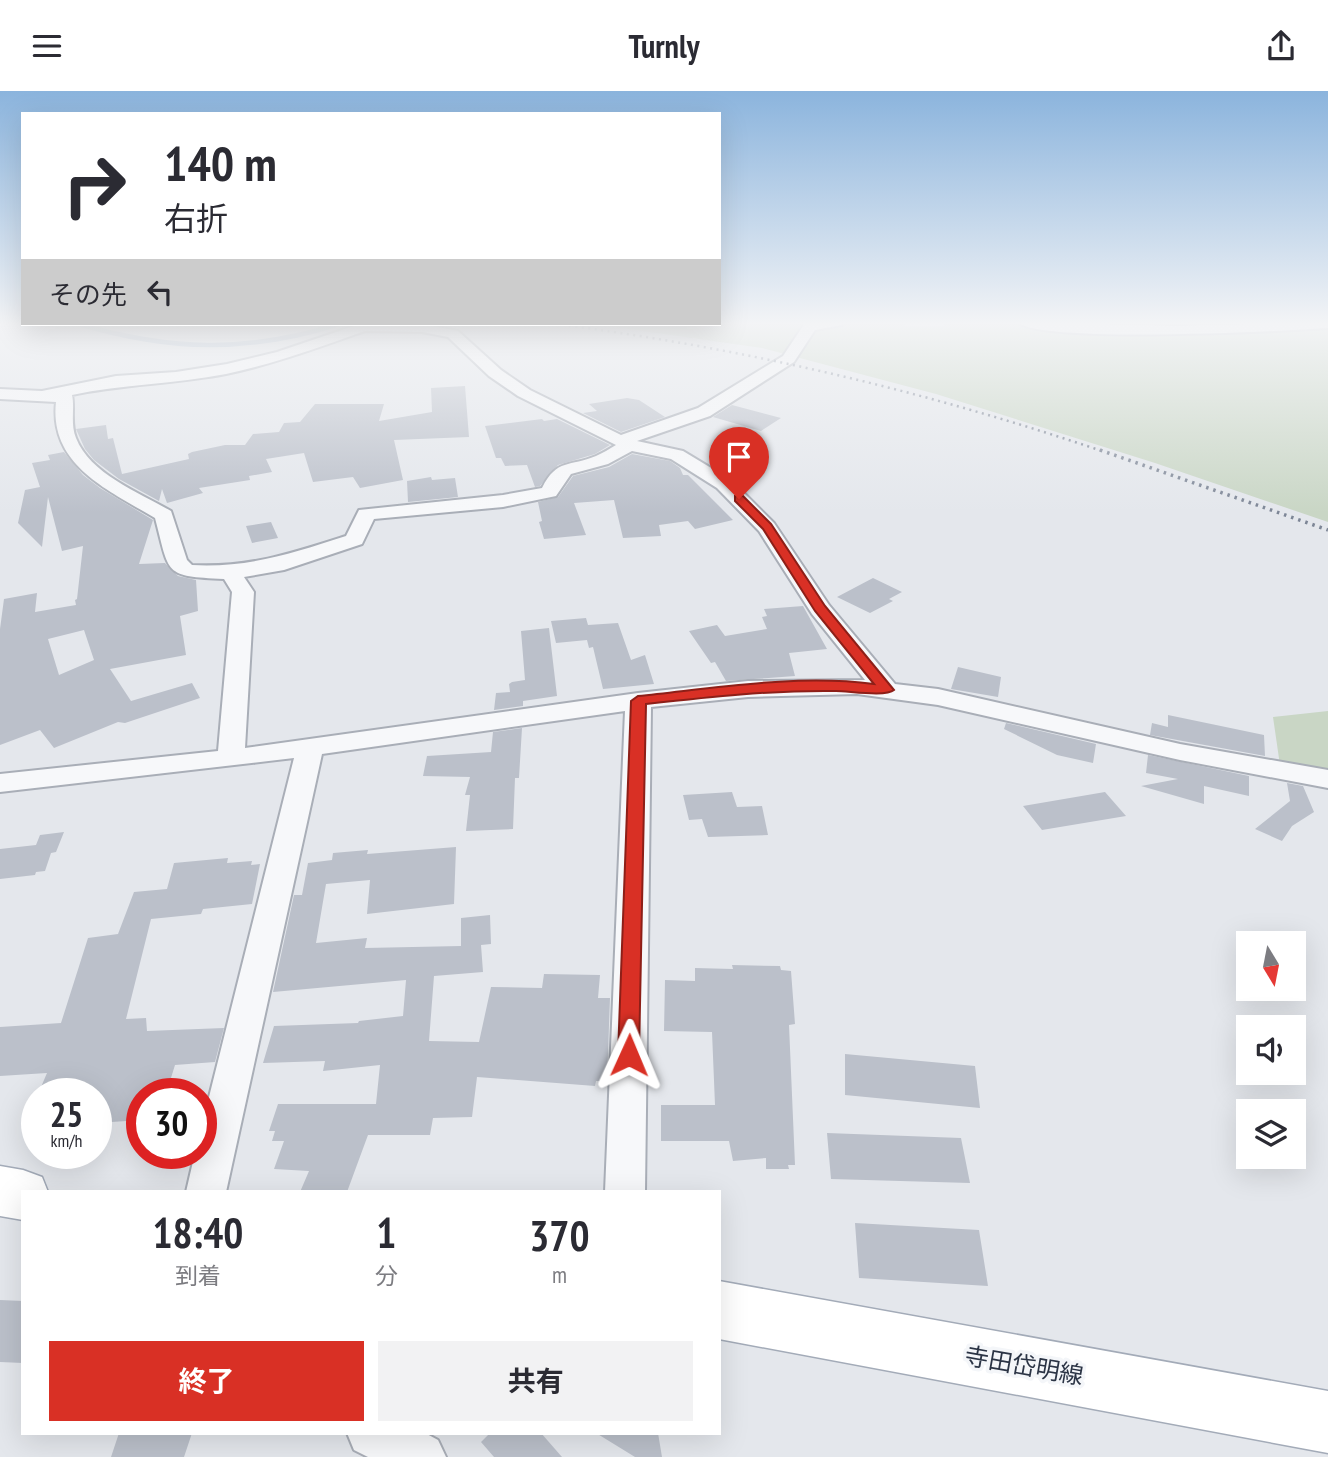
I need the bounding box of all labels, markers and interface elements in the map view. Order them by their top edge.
text: Turnly [628,25,700,67]
icon: menu [28,27,66,65]
icon: share [1262,27,1300,65]
text: 140 m [164,131,277,195]
icon: right [49,140,140,231]
text: 右折 [164,197,228,239]
icon: left [141,273,179,311]
text: その先 [49,278,127,311]
pin [709,427,769,499]
icon: arrive [720,438,758,476]
north arrow [1236,931,1306,1001]
map controls [1236,931,1306,1169]
button: sound [1236,1015,1306,1085]
position arrow [592,1018,666,1092]
speed limit sign: 30 [126,1078,217,1169]
text: 25 [50,1091,83,1137]
button: layers [1236,1099,1306,1169]
text: km/h [51,1129,82,1152]
text: 18:40 [152,1205,243,1260]
text: 1 [376,1205,396,1260]
text: 370 [529,1208,590,1263]
text: m [552,1260,567,1289]
text: 到着 [175,1261,221,1290]
text: 分 [375,1261,398,1290]
street label: 寺田岱明線 [962,1340,1086,1391]
button: 終了 [49,1341,364,1421]
button: 共有 [378,1341,693,1421]

